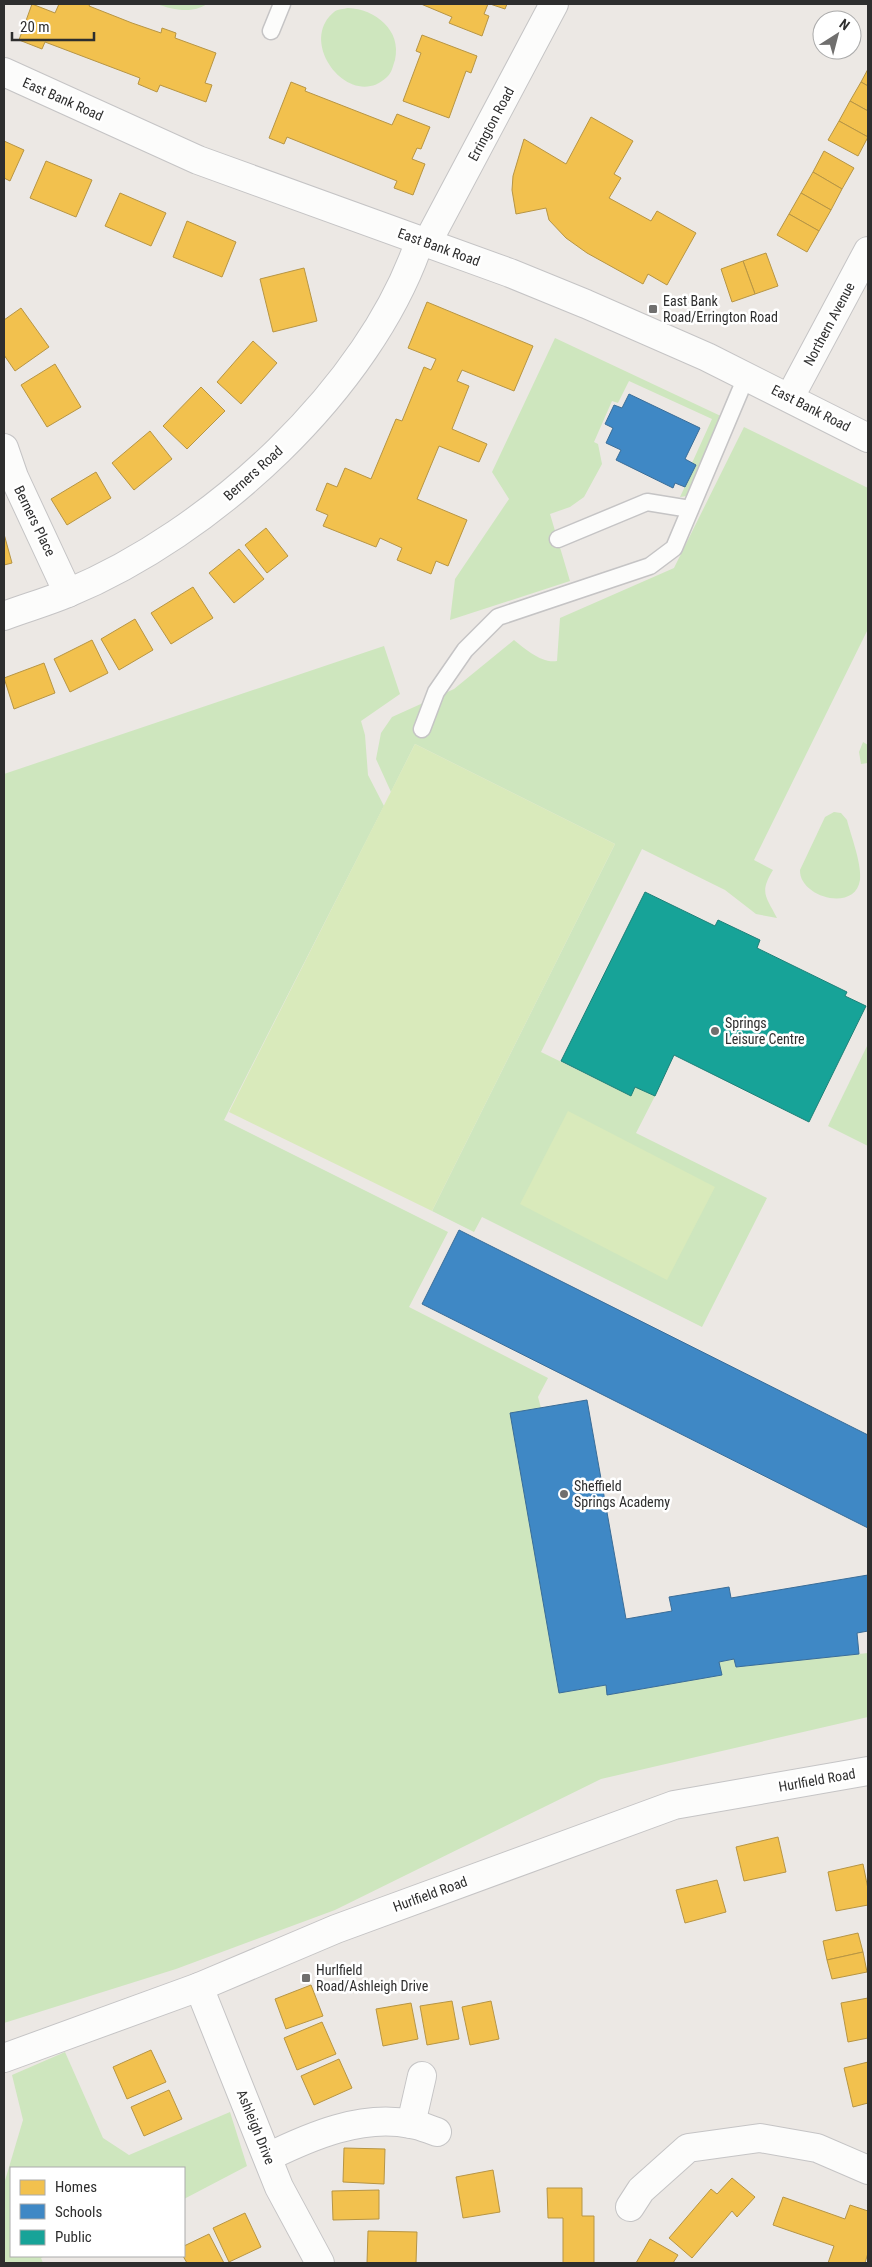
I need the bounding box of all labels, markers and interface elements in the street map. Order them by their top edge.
scale bar [12,10,95,42]
north arrow [812,10,862,60]
text: N [836,15,853,33]
text: 20 m [20,18,50,36]
street label: East Bank Road [20,74,106,124]
street label: Errington Road [465,84,517,164]
street label: East Bank Road [396,225,482,269]
street label: Northern Avenue [800,279,858,369]
place label: East Bank Road/Errington Road [663,293,778,325]
marker: East Bank Road/Errington Road [647,303,659,315]
street label: East Bank Road [769,381,853,435]
street label: Berners Road [220,442,286,504]
street label: Berners Place [11,483,59,559]
place label: Springs Leisure Centre [725,1015,805,1047]
marker: Springs Leisure Centre [709,1025,721,1037]
place label: Sheffield Springs Academy [574,1478,670,1510]
marker: Sheffield Springs Academy [558,1488,570,1500]
street label: Hurlfield Road [777,1765,857,1795]
street label: Hurlfield Road [391,1873,469,1915]
place label: Hurlfield Road/Ashleigh Drive [316,1962,429,1994]
marker: Hurlfield Road/Ashleigh Drive [300,1972,312,1984]
street label: Ashleigh Drive [234,2087,278,2167]
legend [10,2167,185,2257]
text: Homes [55,2178,97,2196]
text: Schools [55,2203,102,2221]
text: Public [55,2228,92,2246]

